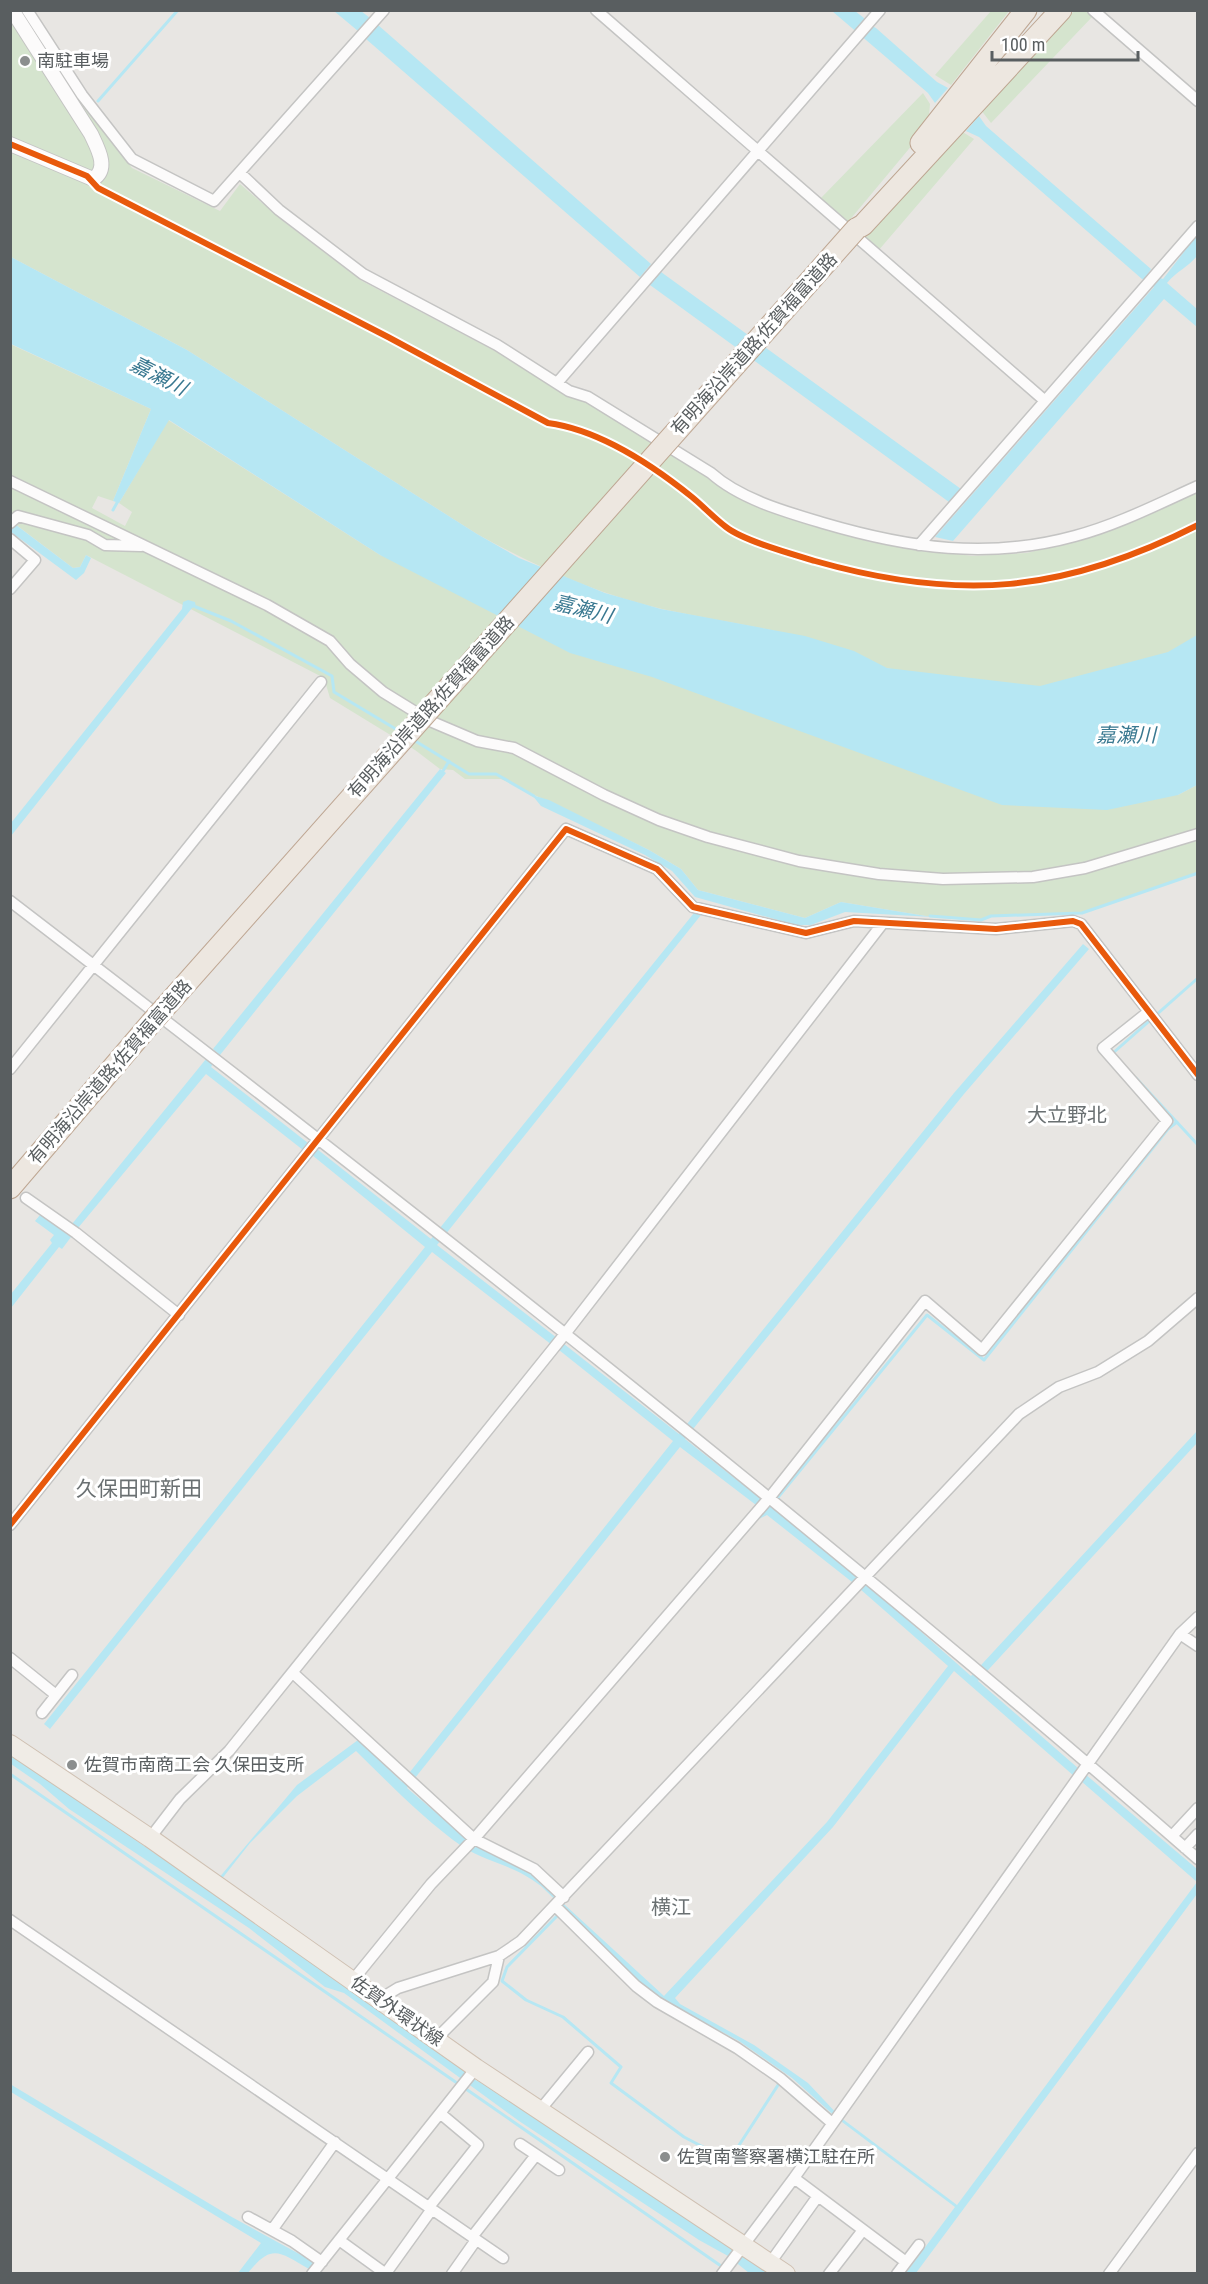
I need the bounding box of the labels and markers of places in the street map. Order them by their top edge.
place label: 南駐車場 [37,50,109,71]
marker: 南駐車場 [18,54,32,68]
place label: 佐賀市南商工会 久保田支所 [84,1754,304,1775]
marker: 佐賀市南商工会 久保田支所 [65,1758,79,1772]
place label: 佐賀南警察署横江駐在所 [677,2146,875,2167]
marker: 佐賀南警察署横江駐在所 [658,2150,672,2164]

